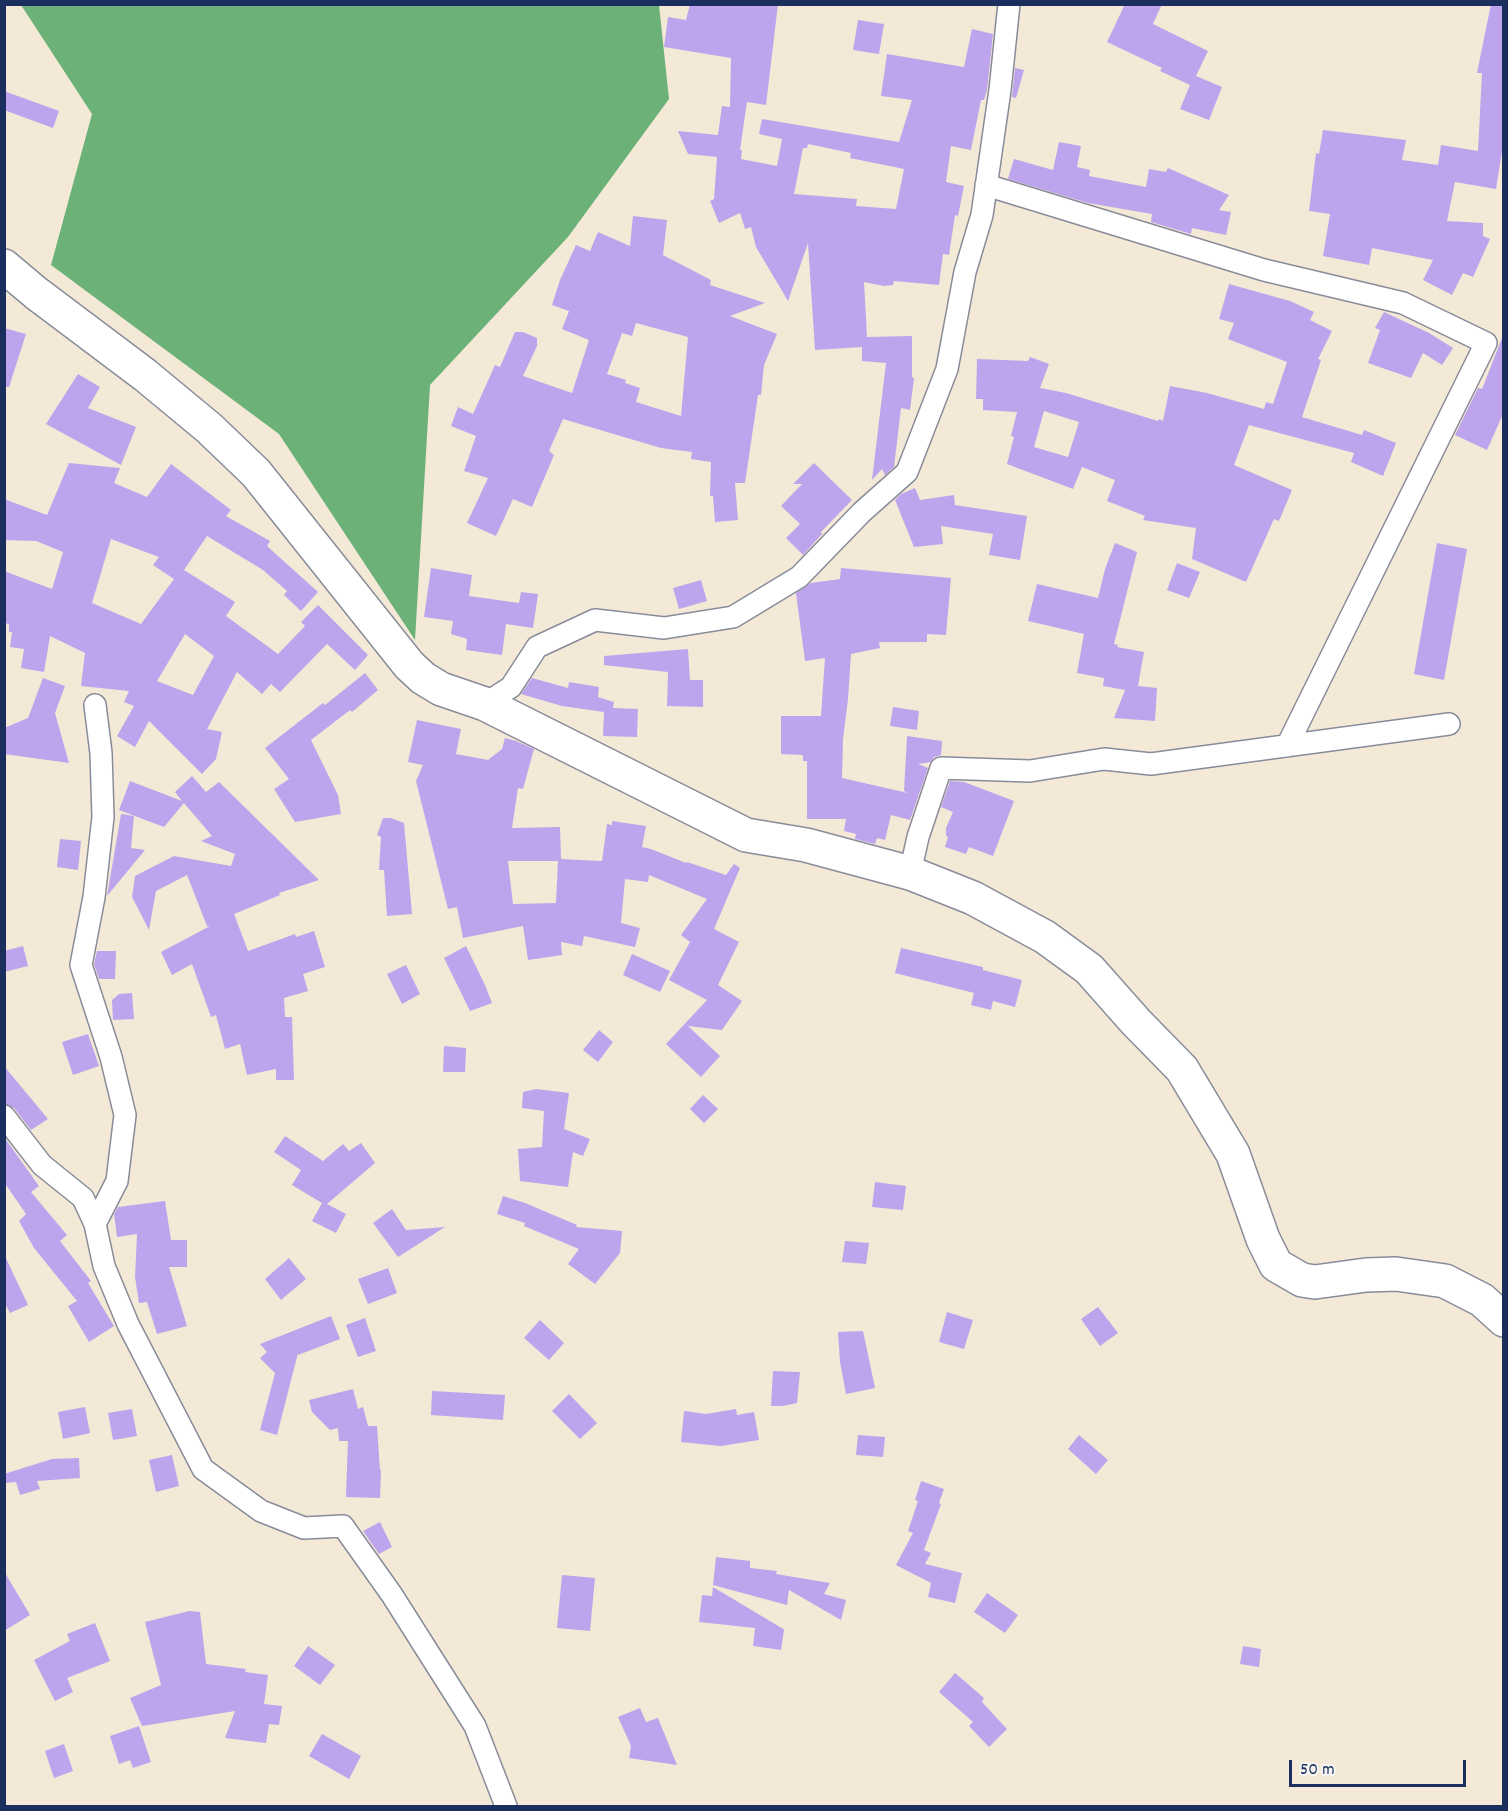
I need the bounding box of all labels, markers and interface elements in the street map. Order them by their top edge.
scale bar [1292,1748,1469,1786]
text: 50 m [1300,1758,1335,1783]

